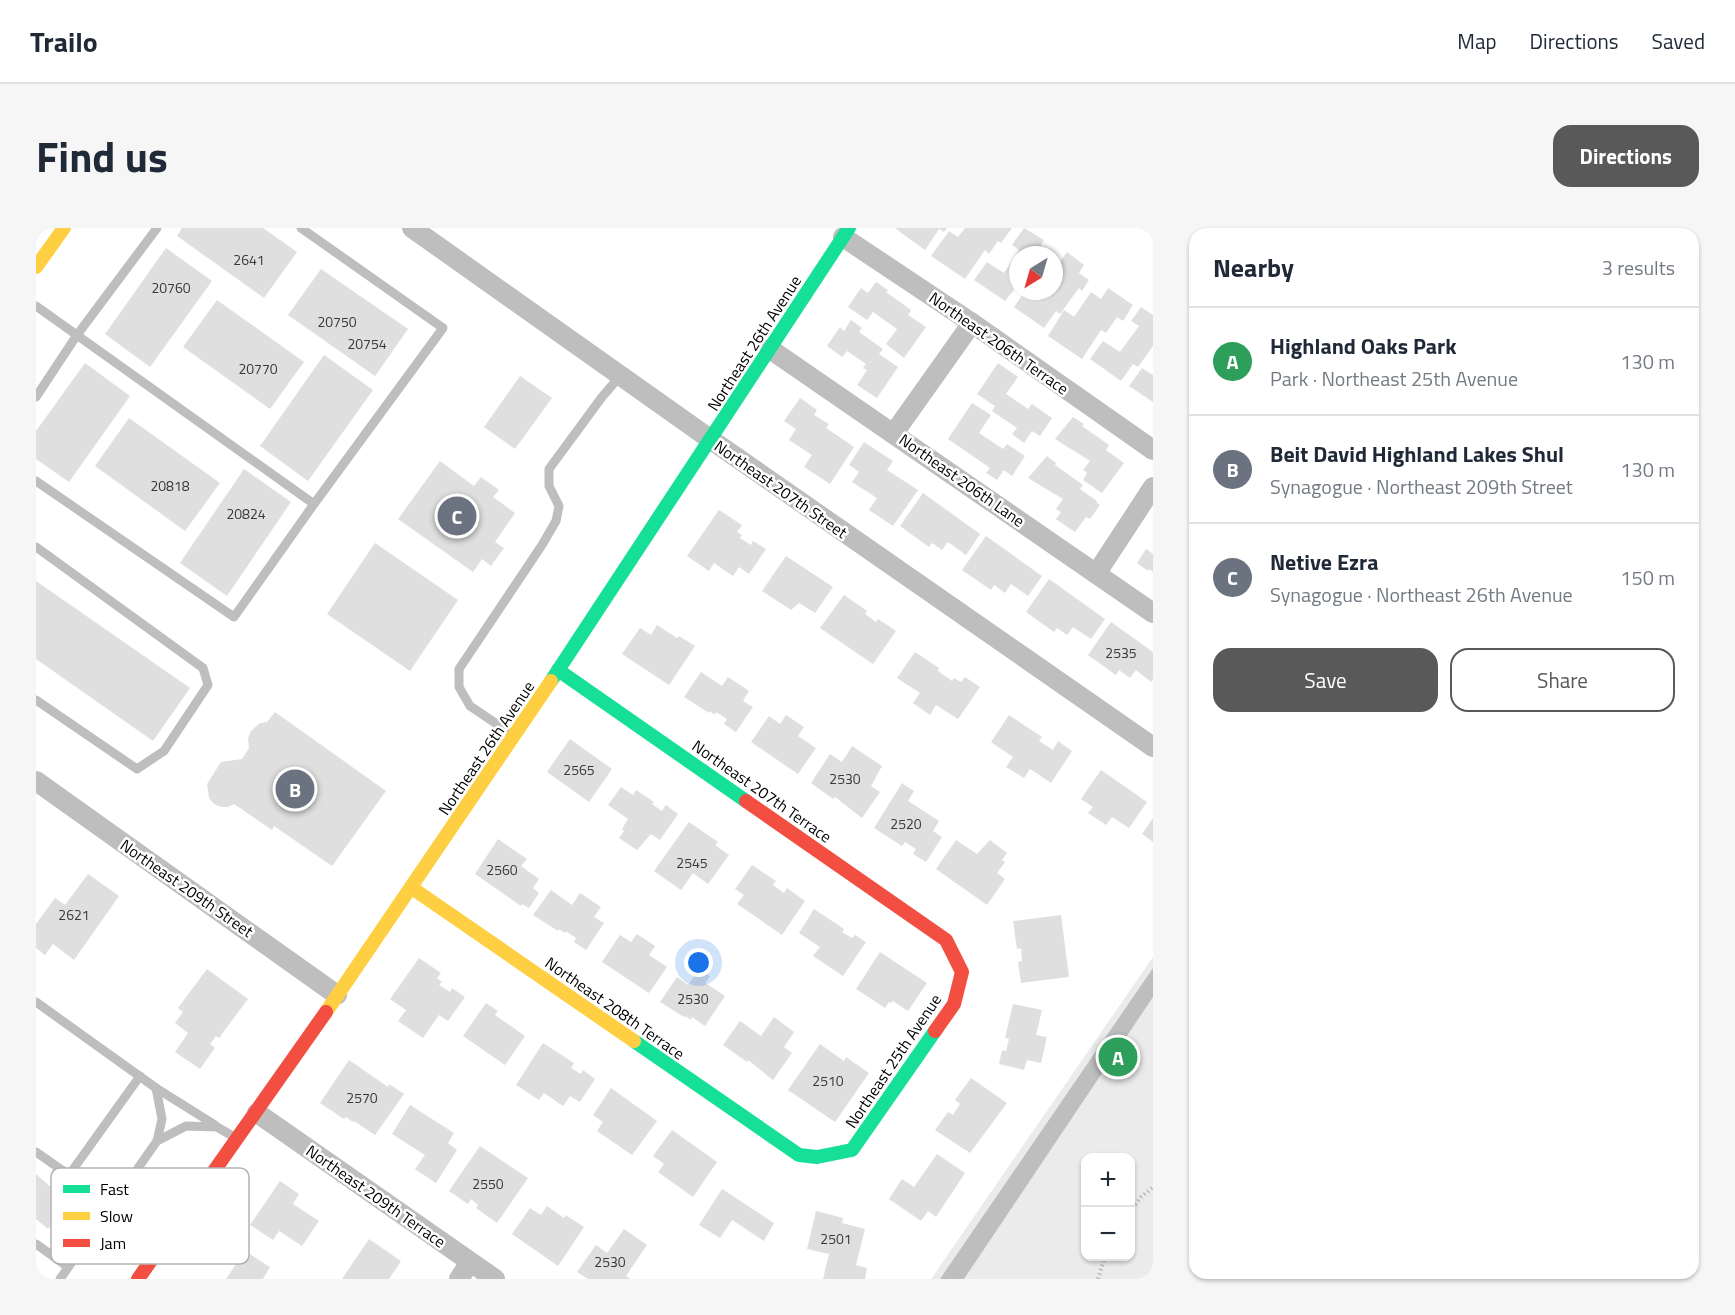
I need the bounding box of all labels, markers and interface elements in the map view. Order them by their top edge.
text: Trailo [30,20,98,63]
text: Map [1457,25,1497,57]
text: Directions [1530,25,1619,57]
text: Saved [1652,25,1705,57]
text: Find us [36,124,168,188]
button: Directions [1553,125,1699,187]
north arrow [1009,246,1063,300]
text: Nearby [1213,248,1294,287]
house number: 2641 [233,249,265,270]
text: 3 results [1602,252,1675,283]
street label: Northeast 26th Avenue [701,271,807,415]
house number: 20760 [151,277,191,298]
street label: Northeast 206th Terrace [924,286,1074,400]
house number: 20750 [317,311,357,332]
text: Highland Oaks Park [1270,329,1457,363]
house number: 20754 [347,333,387,354]
text: A [1226,346,1239,377]
text: 130 m [1620,346,1675,377]
house number: 20770 [238,358,278,379]
text: Park · Northeast 25th Avenue [1270,363,1518,394]
street label: Northeast 206th Lane [894,428,1030,532]
street label: Northeast 207th Street [710,434,853,544]
text: Beit David Highland Lakes Shul [1270,437,1564,471]
text: B [1226,454,1239,485]
text: 130 m [1620,454,1675,485]
text: Synagogue · Northeast 209th Street [1270,471,1573,502]
house number: 20818 [150,475,190,496]
pin: C [438,494,476,538]
house number: 20824 [226,503,266,524]
text: Netive Ezra [1270,545,1378,579]
text: C [1227,562,1238,593]
text: 150 m [1620,562,1675,593]
text: Synagogue · Northeast 26th Avenue [1270,579,1573,610]
house number: 2535 [1105,642,1137,663]
button: Save [1213,648,1438,712]
button: Share [1450,648,1675,712]
street label: Northeast 26th Avenue [432,676,540,820]
street label: Northeast 207th Terrace [687,734,837,848]
house number: 2565 [563,759,595,780]
pin: B [276,766,314,812]
house number: 2530 [829,768,861,789]
house number: 2520 [890,813,922,834]
street label: Northeast 209th Street [116,833,259,943]
house number: 2545 [676,852,708,873]
house number: 2560 [486,859,518,880]
house number: 2621 [58,904,90,925]
your location [684,948,713,977]
street label: Northeast 208th Terrace [540,951,690,1065]
house number: 2530 [677,988,709,1009]
street label: Northeast 25th Avenue [839,989,947,1133]
pin: A [1098,1034,1138,1080]
house number: 2510 [812,1070,844,1091]
house number: 2570 [346,1087,378,1108]
street label: Northeast 209th Terrace [301,1139,451,1253]
map controls [1081,1153,1135,1261]
button: + [1081,1153,1135,1207]
legend [51,1168,249,1264]
house number: 2550 [472,1173,504,1194]
text: Fast [100,1177,129,1201]
text: Slow [100,1204,133,1228]
button: − [1081,1207,1135,1261]
house number: 2501 [820,1228,852,1249]
text: Jam [100,1231,126,1255]
house number: 2530 [594,1251,626,1272]

